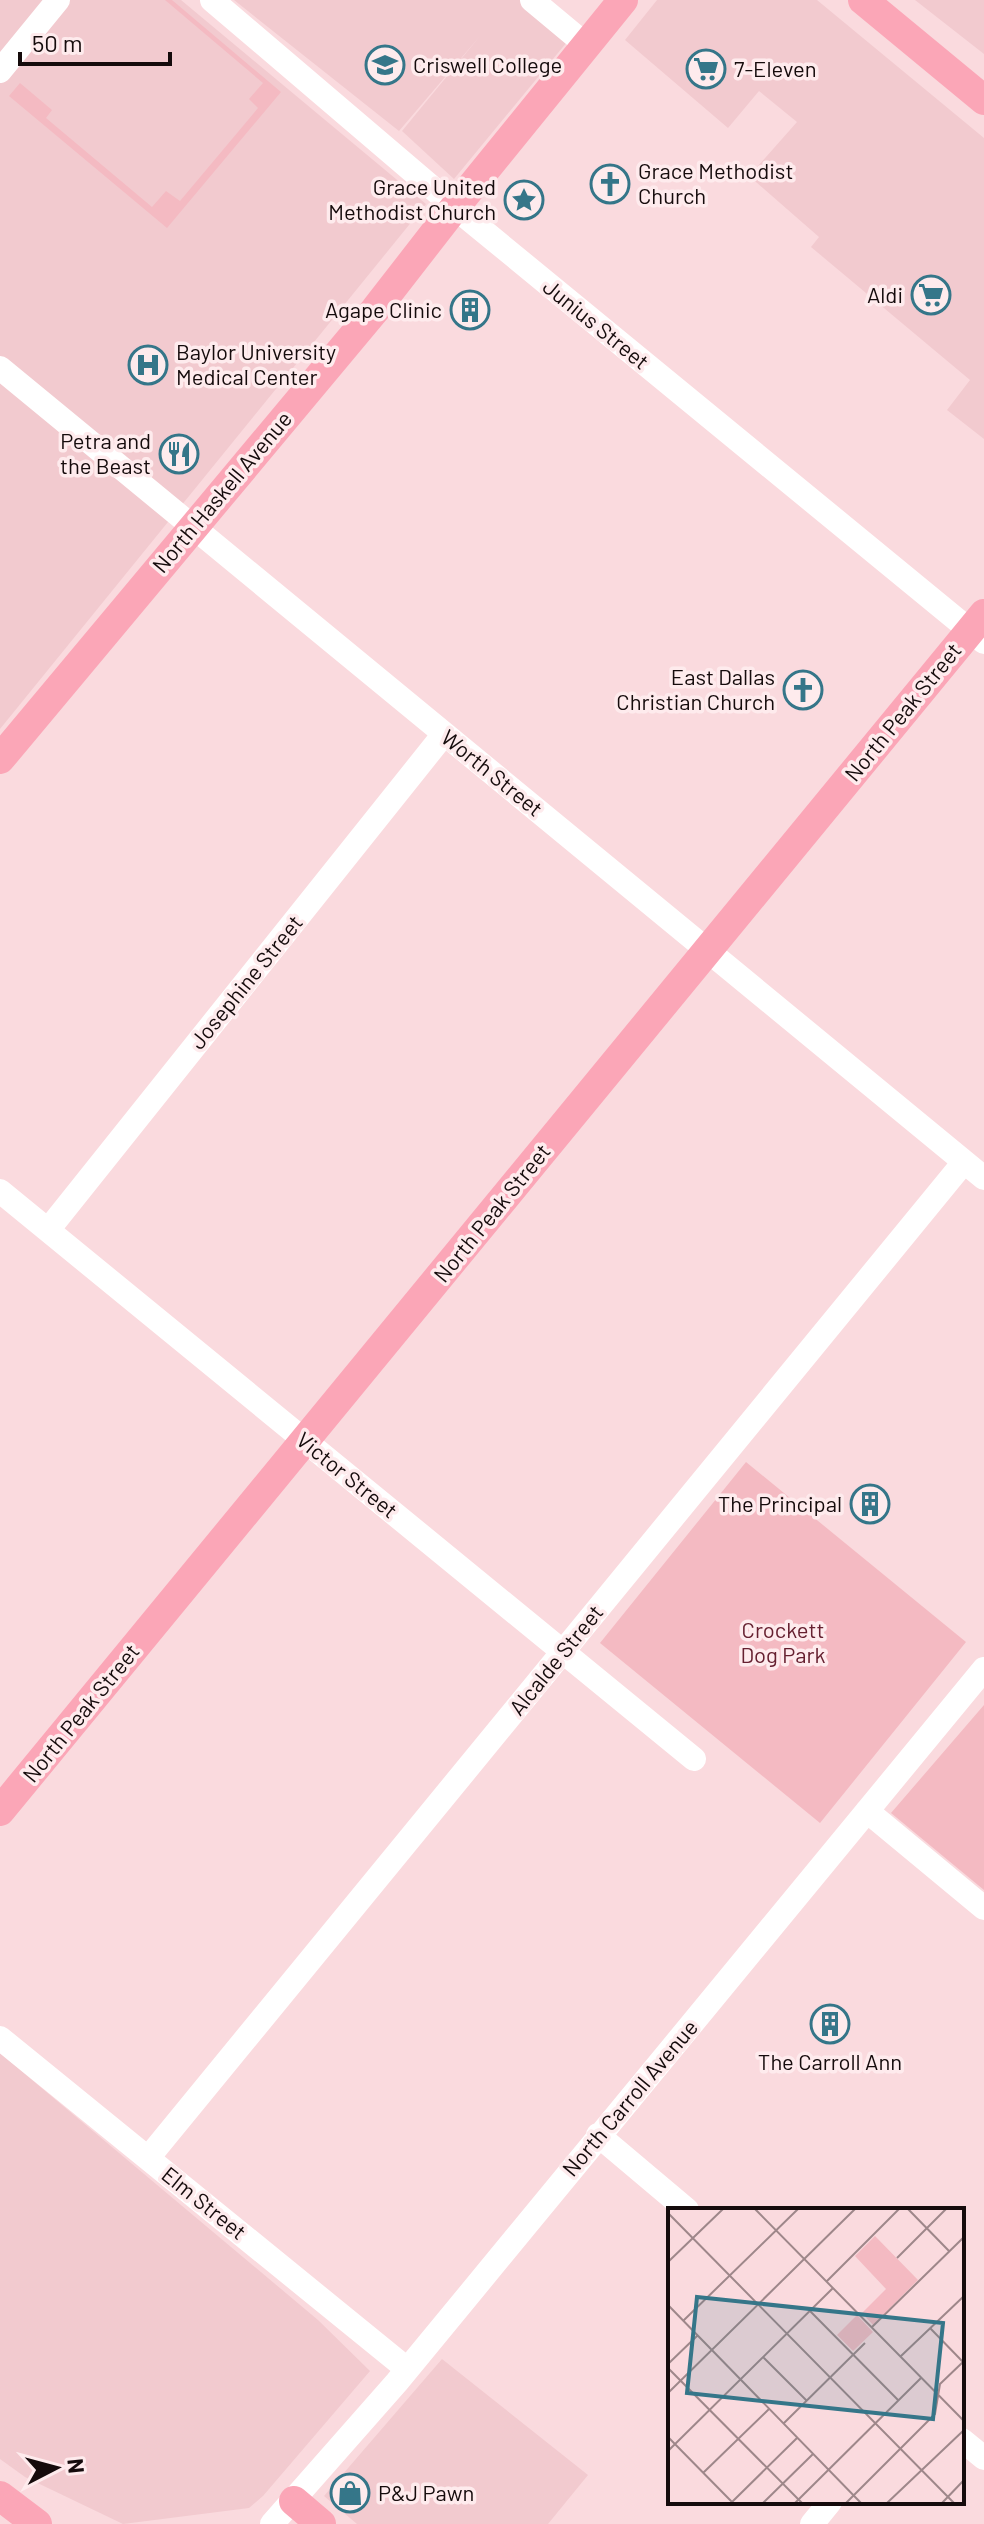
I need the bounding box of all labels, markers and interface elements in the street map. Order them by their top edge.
scale bar [20,16,170,66]
text: 50 m [32,28,83,57]
school or university icon: Criswell College [364,44,406,86]
supermarket icon: 7-Eleven [685,48,727,90]
place label: Criswell College [413,51,562,77]
place label: 7-Eleven [734,55,817,81]
place label: Grace Methodist Church [638,157,793,208]
church icon: Grace Methodist Church [589,163,631,205]
place label: Grace United Methodist Church [328,173,496,224]
place icon: Grace United Methodist Church [503,179,545,221]
street label: Junius Street [538,273,655,374]
supermarket icon: Aldi [910,274,952,316]
place label: Aldi [867,281,903,307]
building icon: Agape Clinic [449,289,491,331]
place label: Agape Clinic [325,296,442,322]
place label: Baylor University Medical Center [176,338,336,389]
hospital icon: Baylor University Medical Center [127,344,169,386]
street label: North Haskell Avenue [146,405,296,577]
place label: Petra and the Beast [60,427,151,478]
restaurant icon: Petra and the Beast [158,433,200,475]
street label: North Peak Street [838,637,966,786]
place label: East Dallas Christian Church [616,663,775,714]
church icon: East Dallas Christian Church [782,669,824,711]
street label: Worth Street [437,723,549,821]
street label: Josephine Street [183,909,307,1053]
street label: North Peak Street [427,1138,555,1287]
street label: Victor Street [292,1426,403,1523]
building icon: The Principal [849,1483,891,1525]
place label: The Principal [718,1490,842,1516]
street label: Alcalde Street [503,1599,608,1720]
park label: Crockett Dog Park [741,1616,826,1667]
street label: North Peak Street [16,1638,144,1787]
building icon: The Carroll Ann [809,2003,851,2045]
street label: North Carroll Avenue [556,2014,702,2181]
place label: The Carroll Ann [758,2048,902,2074]
street label: Elm Street [157,2160,252,2244]
inset map [668,2208,964,2504]
north arrow [16,2428,96,2508]
text: N [63,2457,91,2474]
shop icon: P&J Pawn [329,2472,371,2514]
place label: P&J Pawn [378,2479,474,2505]

